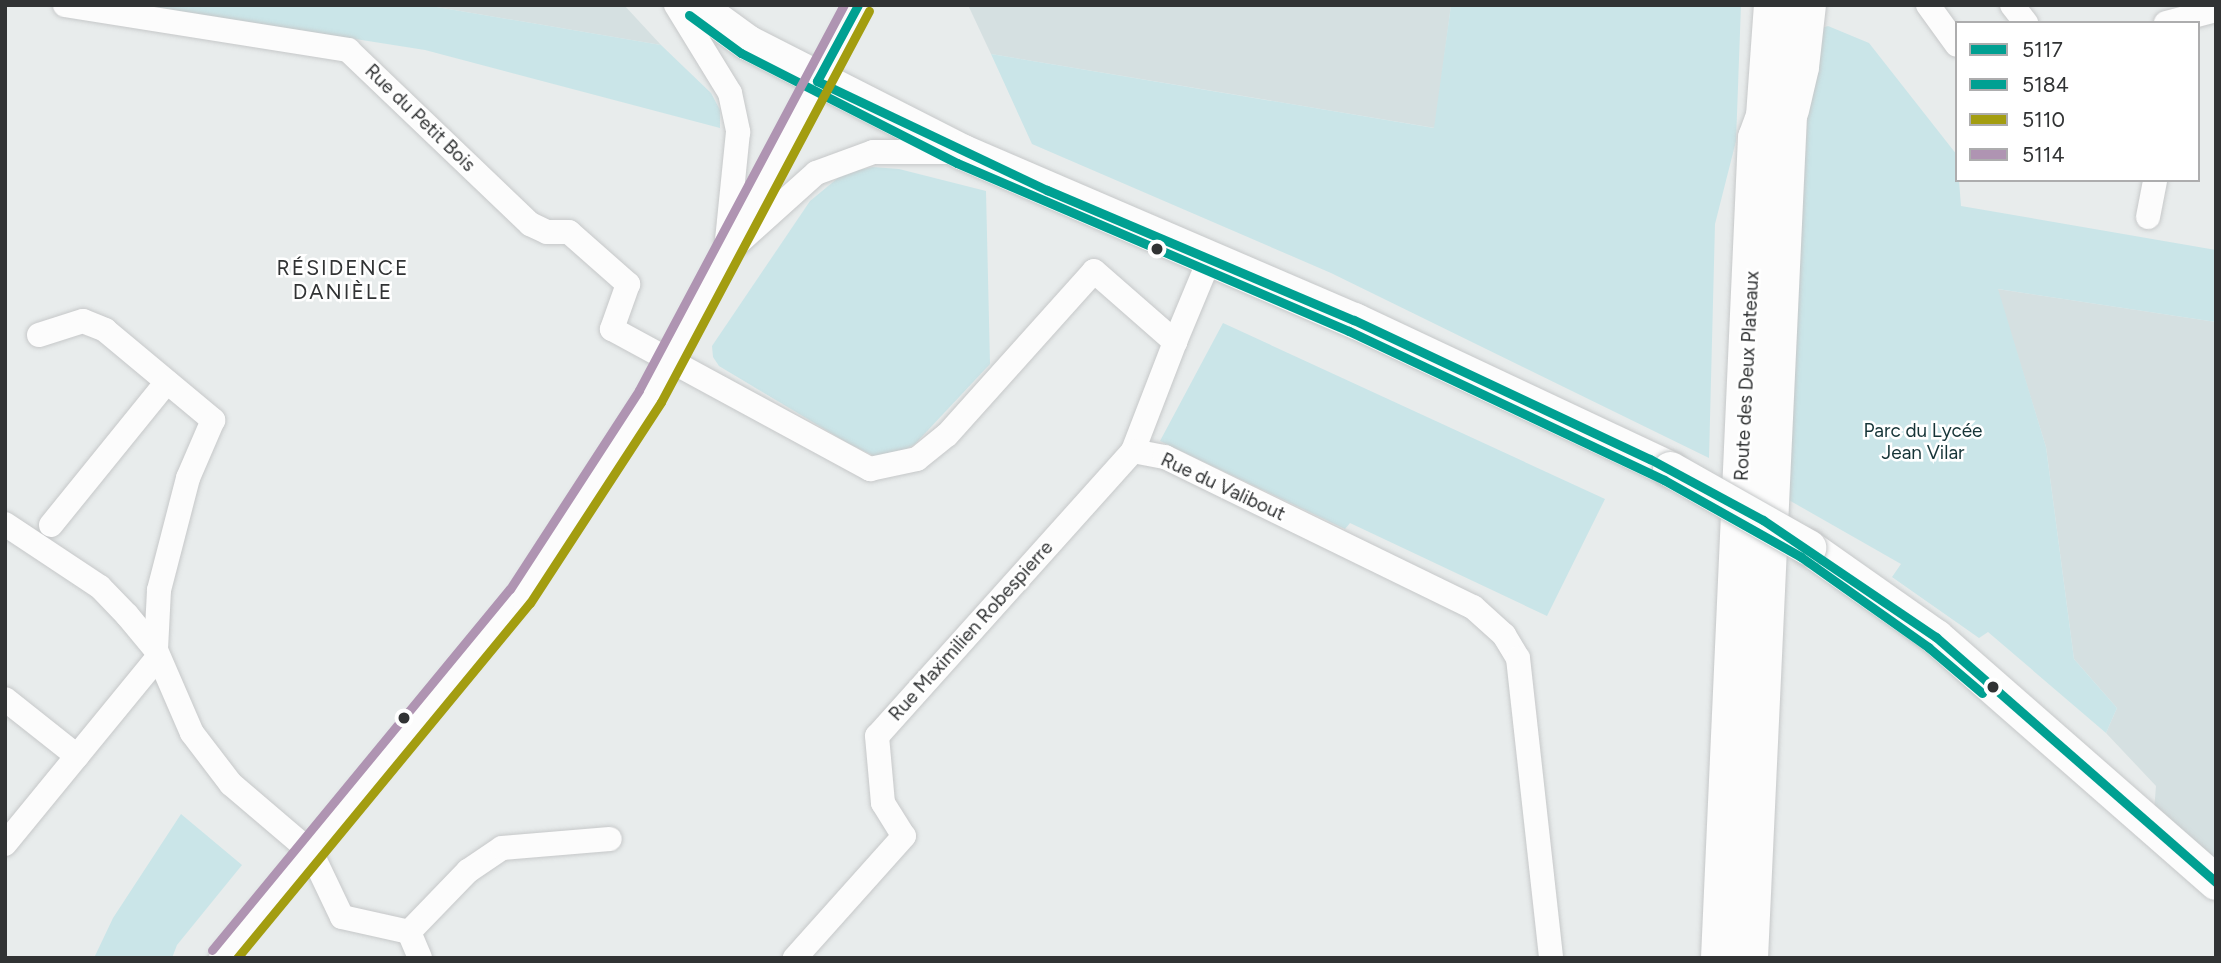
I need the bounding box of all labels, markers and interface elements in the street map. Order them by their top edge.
legend [1955,21,2200,182]
text: 5117 [2022,37,2063,62]
street label: Rue du Petit Bois [360,60,480,176]
text: 5184 [2022,72,2069,97]
text: 5110 [2022,107,2065,132]
text: 5114 [2022,142,2064,167]
unlabelled marker [1150,242,1164,256]
district label: RÉSIDENCE DANIÈLE [278,255,408,305]
street label: Route des Deux Plateaux [1730,270,1764,482]
park label: Parc du Lycée Jean Vilar [1864,420,1982,464]
street label: Rue du Valibout [1157,448,1289,526]
street label: Rue Maximilien Robespierre [884,536,1058,726]
unlabelled marker [1986,680,2000,694]
unlabelled marker [397,711,411,725]

